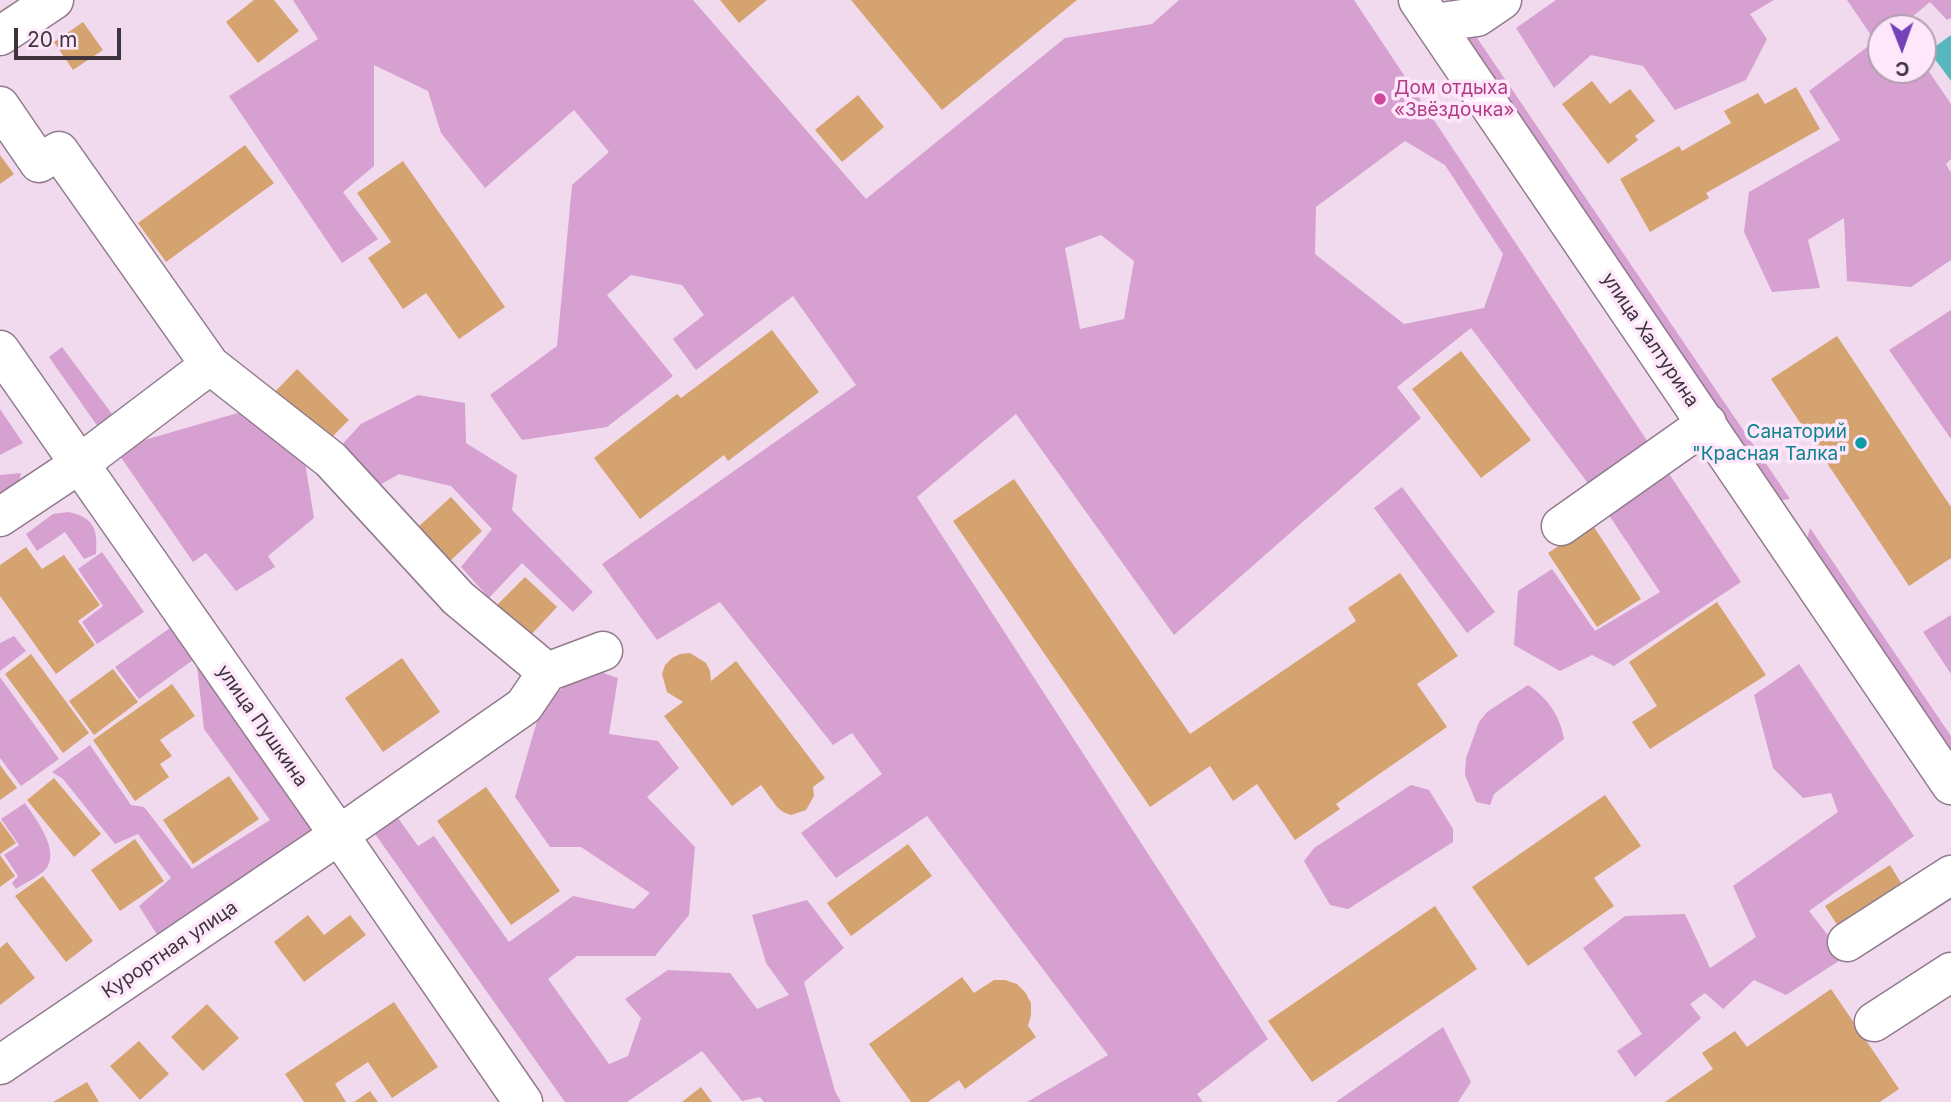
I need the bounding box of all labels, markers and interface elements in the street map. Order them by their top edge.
scale bar [18,14,124,58]
north arrow [1867,14,1937,84]
text: 20 m [27,27,77,52]
text: С [1895,57,1910,80]
place label: Дом отдыха «Звёздочка» [1394,77,1515,121]
marker: Дом отдыха «Звёздочка» [1372,91,1388,107]
street label: улица Халтурина [1597,268,1703,412]
place label: Санаторий "Красная Талка" [1692,421,1847,465]
marker: Санаторий "Красная Талка" [1853,435,1869,451]
street label: улица Пушкина [212,661,312,791]
street label: Курортная улица [98,896,242,1004]

